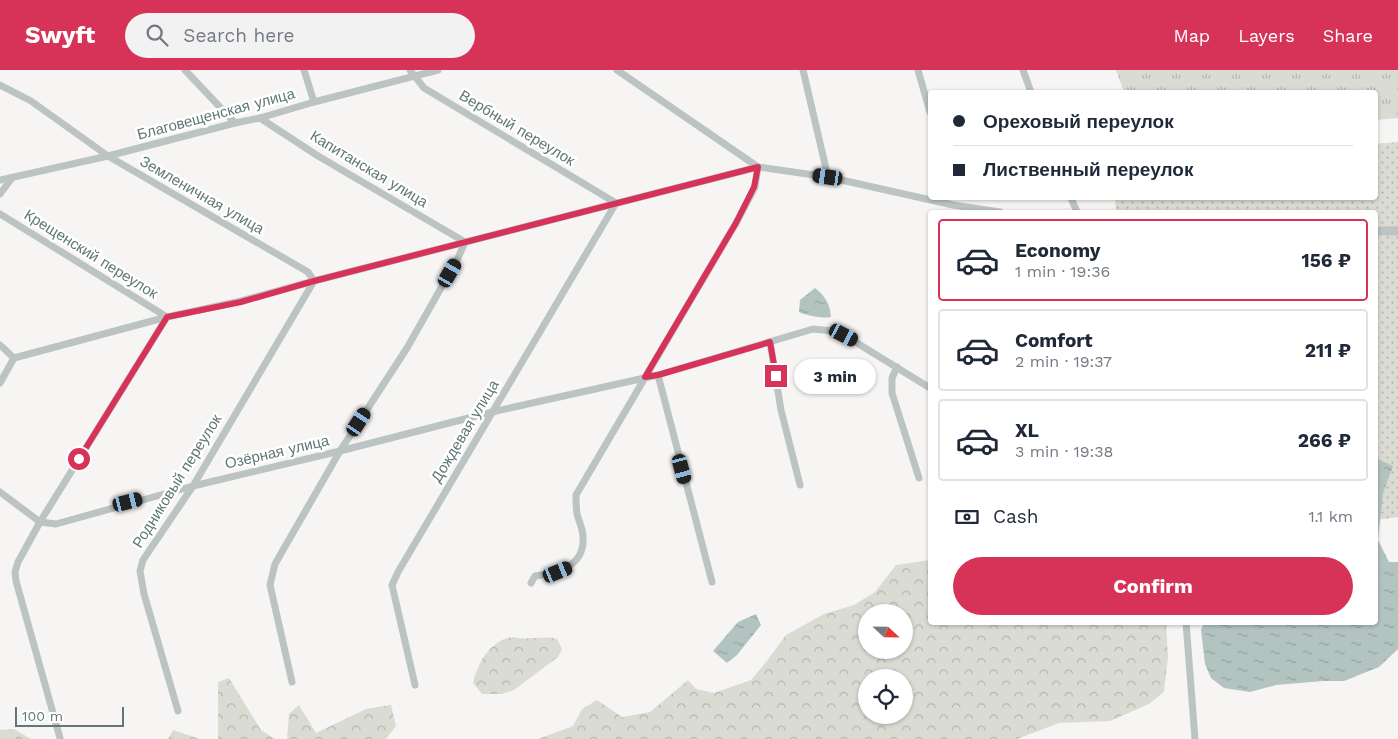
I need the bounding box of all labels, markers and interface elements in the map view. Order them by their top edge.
search box [125,13,475,58]
text: Swyft [25,21,95,49]
icon: search [143,21,171,49]
text: Search here [183,24,295,47]
text: Map [1173,25,1210,46]
text: Layers [1238,25,1295,46]
text: Share [1323,25,1373,46]
street label: Благовещенская улица [135,84,297,144]
street label: Вербный переулок [456,86,578,170]
text: Ореховый переулок [983,110,1174,133]
street label: Капитанская улица [307,127,432,212]
street label: Земленичная улица [137,152,268,238]
text: Лиственный переулок [983,158,1193,181]
car [812,167,843,187]
street label: Крещенский переулок [21,206,161,303]
icon: car [955,238,1000,283]
text: Economy [1015,239,1100,262]
text: 156 ₽ [1302,249,1351,272]
car [436,256,463,290]
text: 1 min · 19:36 [1015,262,1110,281]
car [827,322,860,348]
icon: car [955,328,1000,373]
text: Comfort [1015,329,1093,352]
text: 211 ₽ [1305,339,1351,362]
text: 2 min · 19:37 [1015,352,1112,371]
callout: 3 min [794,358,876,394]
route end [765,365,787,387]
text: 3 min [813,367,857,386]
street label: Дождевая улица [427,376,503,485]
car [344,405,373,439]
street label: Родниковый переулок [129,411,226,551]
icon: car [955,418,1000,463]
text: XL [1015,419,1039,442]
text: 266 ₽ [1298,429,1351,452]
street label: Озёрная улица [223,431,331,473]
text: 3 min · 19:38 [1015,442,1113,461]
route start [68,448,90,470]
car [670,453,693,485]
car [111,491,144,513]
icon: cash [953,503,981,531]
text: Cash [993,505,1039,528]
text: 1.1 km [1308,507,1353,526]
button: Confirm [953,557,1353,615]
car [541,559,574,585]
north arrow [858,604,912,659]
map controls [858,604,913,724]
button: locate [858,669,913,724]
scale bar [15,704,124,727]
text: 100 m [22,708,63,724]

